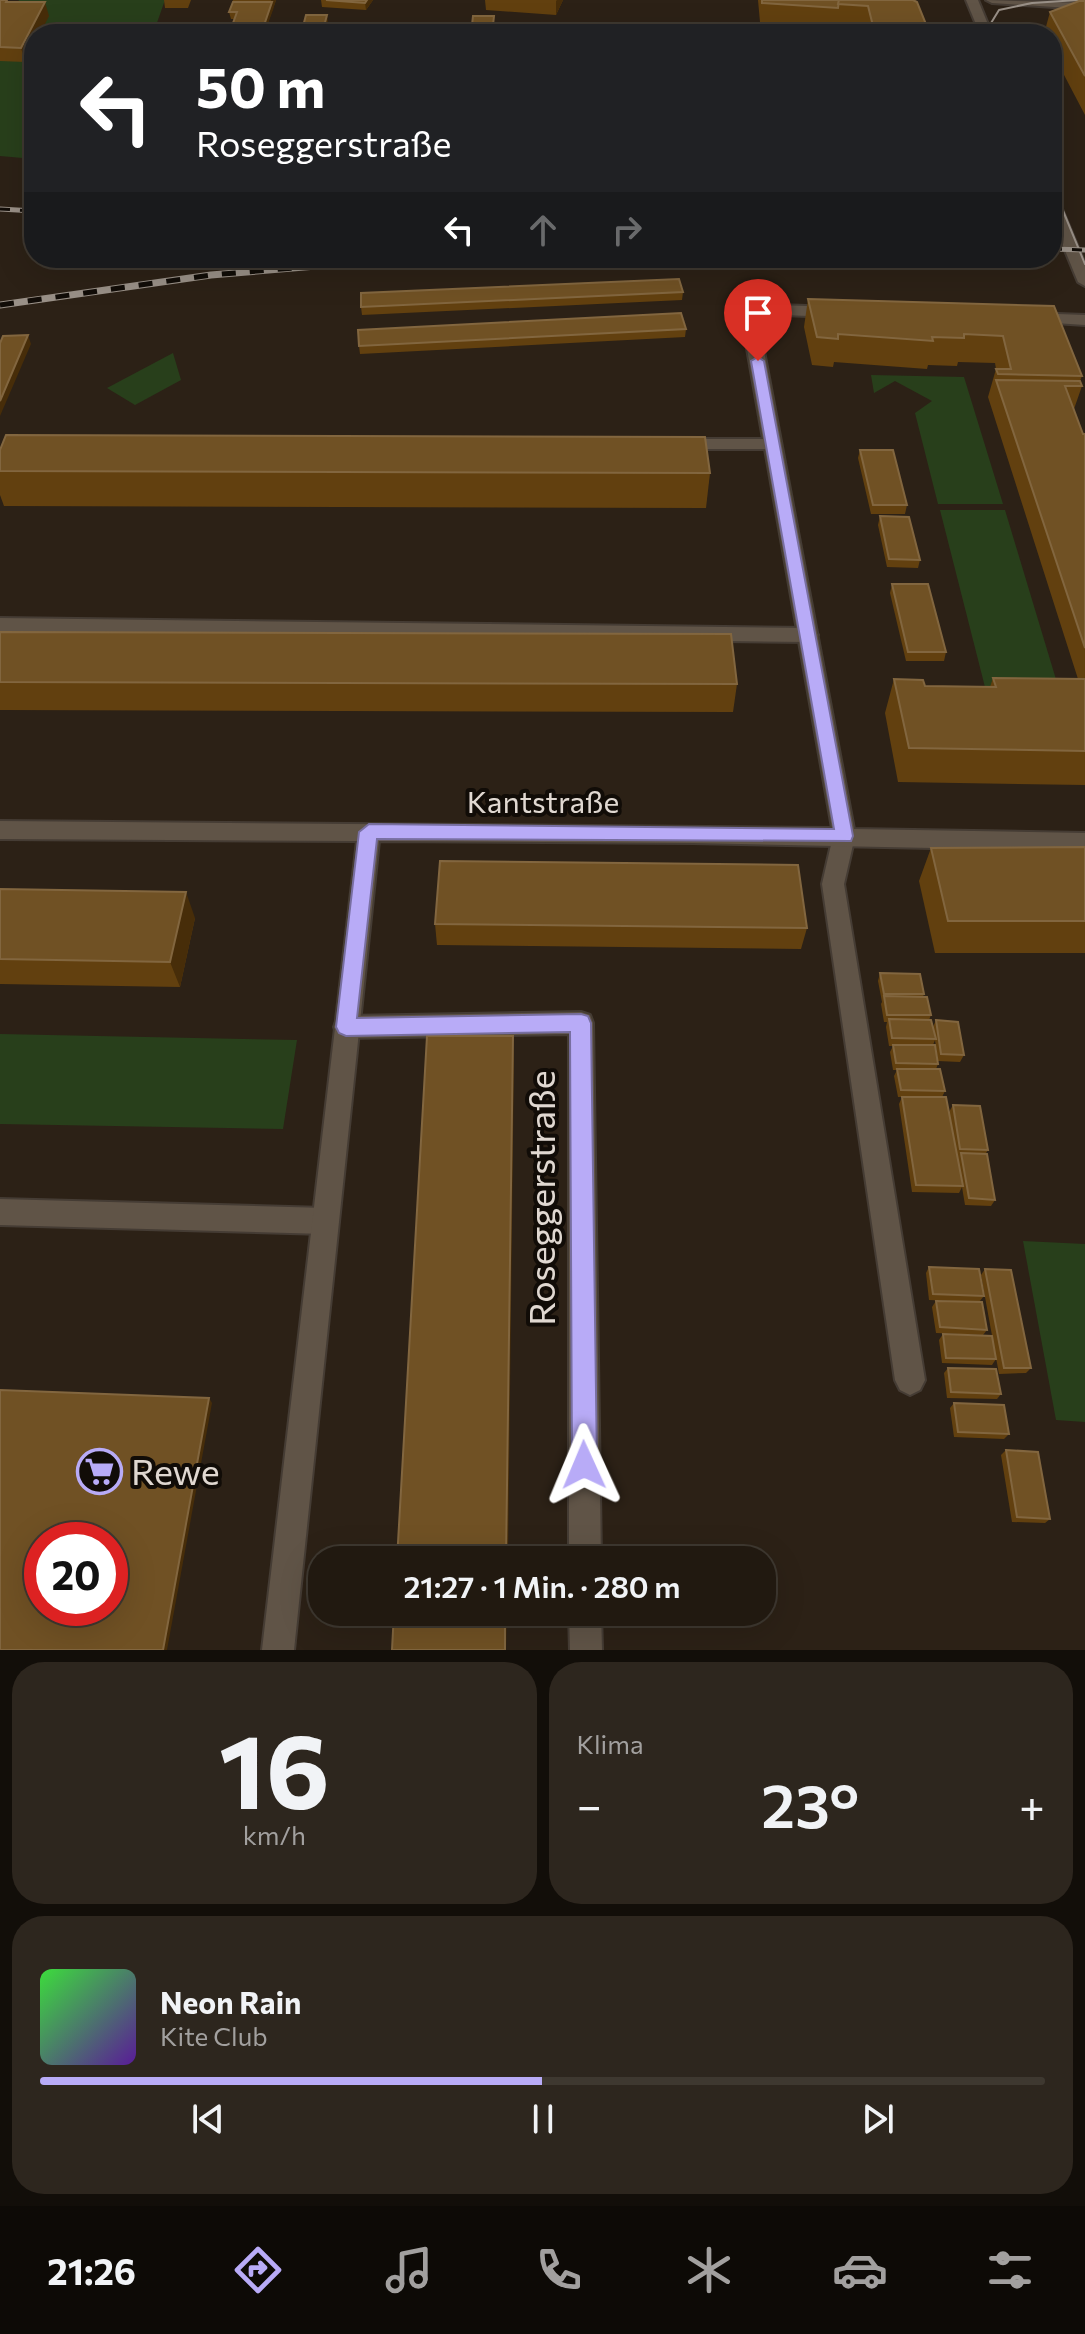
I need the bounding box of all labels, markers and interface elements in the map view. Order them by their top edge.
text: 50 m [196,51,325,120]
icon: left [64,56,168,160]
text: Roseggerstraße [196,120,452,164]
icon: left [437,208,481,252]
icon: ahead [521,208,565,252]
icon: right [605,208,649,252]
pin [724,279,792,361]
icon: arrive [736,291,780,335]
street label: Kantstraße [467,782,619,819]
street label: Roseggerstraße [518,1070,562,1326]
position arrow [542,1423,626,1507]
supermarket icon: Rewe [76,1448,124,1496]
place label: Rewe [131,1448,220,1492]
speed limit sign: 20 [24,1522,128,1626]
text: 21:27 · 1 Min. · 280 m [403,1567,681,1604]
text: 16 [219,1703,330,1830]
text: Klima [577,1728,644,1759]
text: 23° [761,1767,859,1840]
text: − [577,1777,602,1831]
text: + [1019,1777,1045,1831]
text: km/h [243,1819,306,1850]
text: Neon Rain [160,1983,301,2020]
text: Kite Club [160,2020,268,2051]
icon: previous [186,2097,230,2141]
icon: pause [521,2097,565,2141]
icon: next [856,2097,900,2141]
icon: directions [230,2242,286,2298]
icon: music [381,2242,437,2298]
icon: phone [531,2242,587,2298]
icon: climate [681,2242,737,2298]
icon: car [832,2242,888,2298]
icon: filters [982,2242,1038,2298]
text: 21:26 [47,2248,136,2292]

